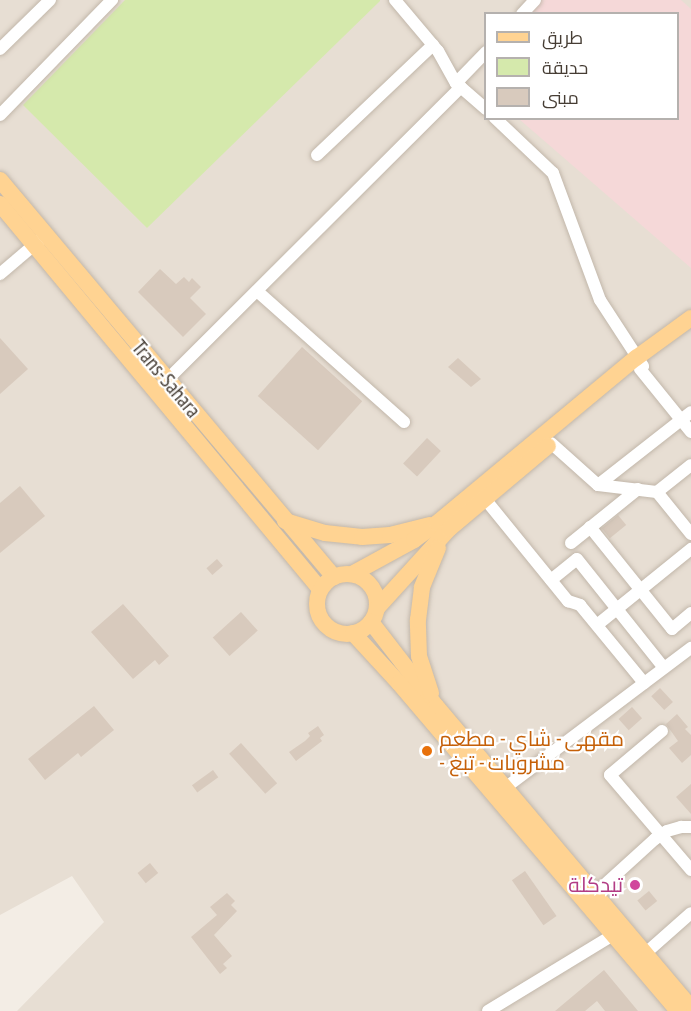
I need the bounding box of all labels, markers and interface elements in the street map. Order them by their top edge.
legend [484,12,679,120]
text: طريق [542,26,583,49]
text: حديقة [542,56,588,79]
text: مبنى [542,86,579,109]
street label: Trans-Sahara [126,335,206,423]
place label: مقهى - شاي - مطعم - مشروبات - تبغ [439,726,627,776]
marker: مقهى - شاي - مطعم - مشروبات - تبغ [420,744,434,758]
place label: تيدكلة [568,872,623,898]
marker: تيدكلة [628,878,642,892]

